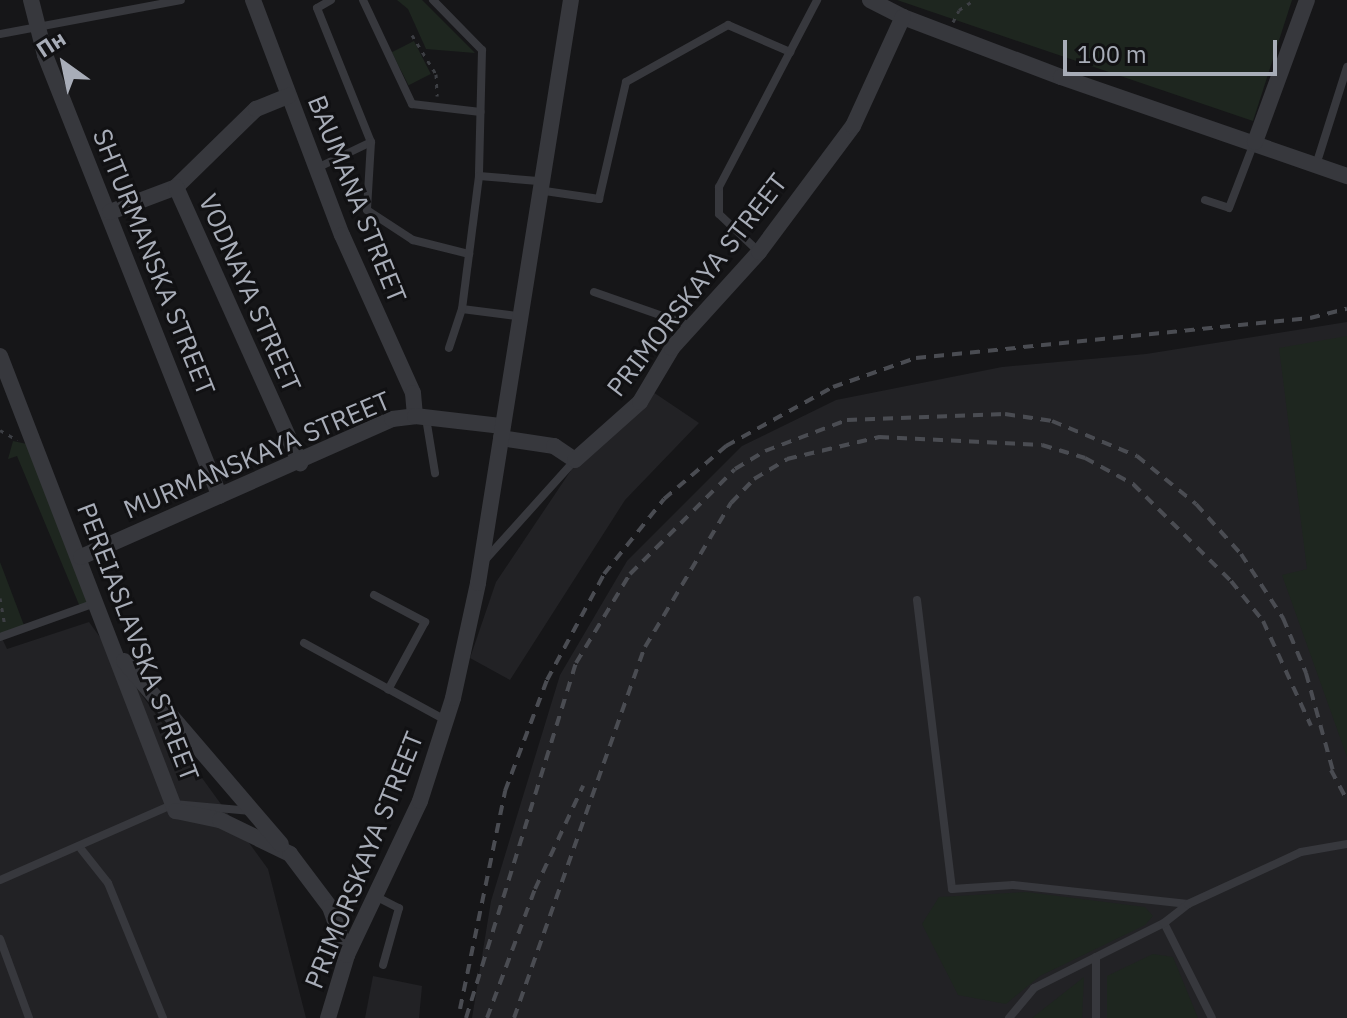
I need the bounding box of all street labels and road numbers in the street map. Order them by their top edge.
street label: BAUMANA STREET [301,91,413,307]
street label: SHTURMANSKA STREET [86,124,222,400]
street label: PRIMORSKAYA STREET [600,167,794,403]
street label: VODNAYA STREET [192,189,308,397]
street label: MURMANSKAYA STREET [119,385,395,525]
street label: PEREIASLAVSKA STREET [70,499,206,785]
street label: PRIMORSKAYA STREET [298,727,430,993]

